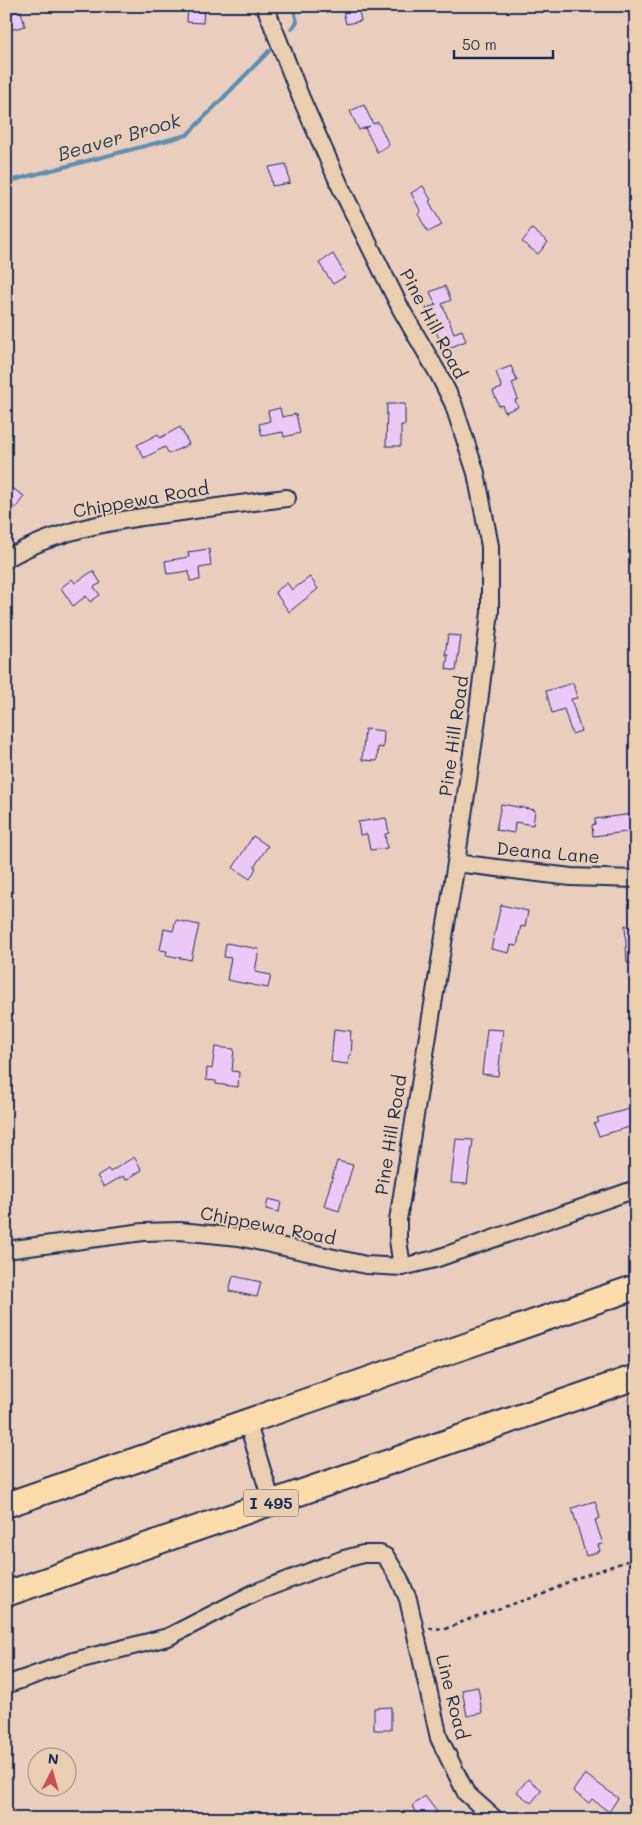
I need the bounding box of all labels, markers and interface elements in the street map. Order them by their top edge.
scale bar [454,28,553,60]
text: 50 m [462,34,497,54]
water label: Beaver Brook [54,107,184,166]
street label: Pine Hill Road [395,264,473,383]
street label: Chippewa Road [71,475,211,523]
street label: Pine Hill Road [433,674,473,798]
street label: Deana Lane [496,836,601,868]
street label: Pine Hill Road [369,1073,411,1197]
street label: Chippewa Road [198,1200,338,1250]
road number: I 495 [244,1490,298,1516]
street label: Line Road [431,1652,475,1742]
north arrow [28,1748,78,1798]
text: N [47,1749,60,1769]

